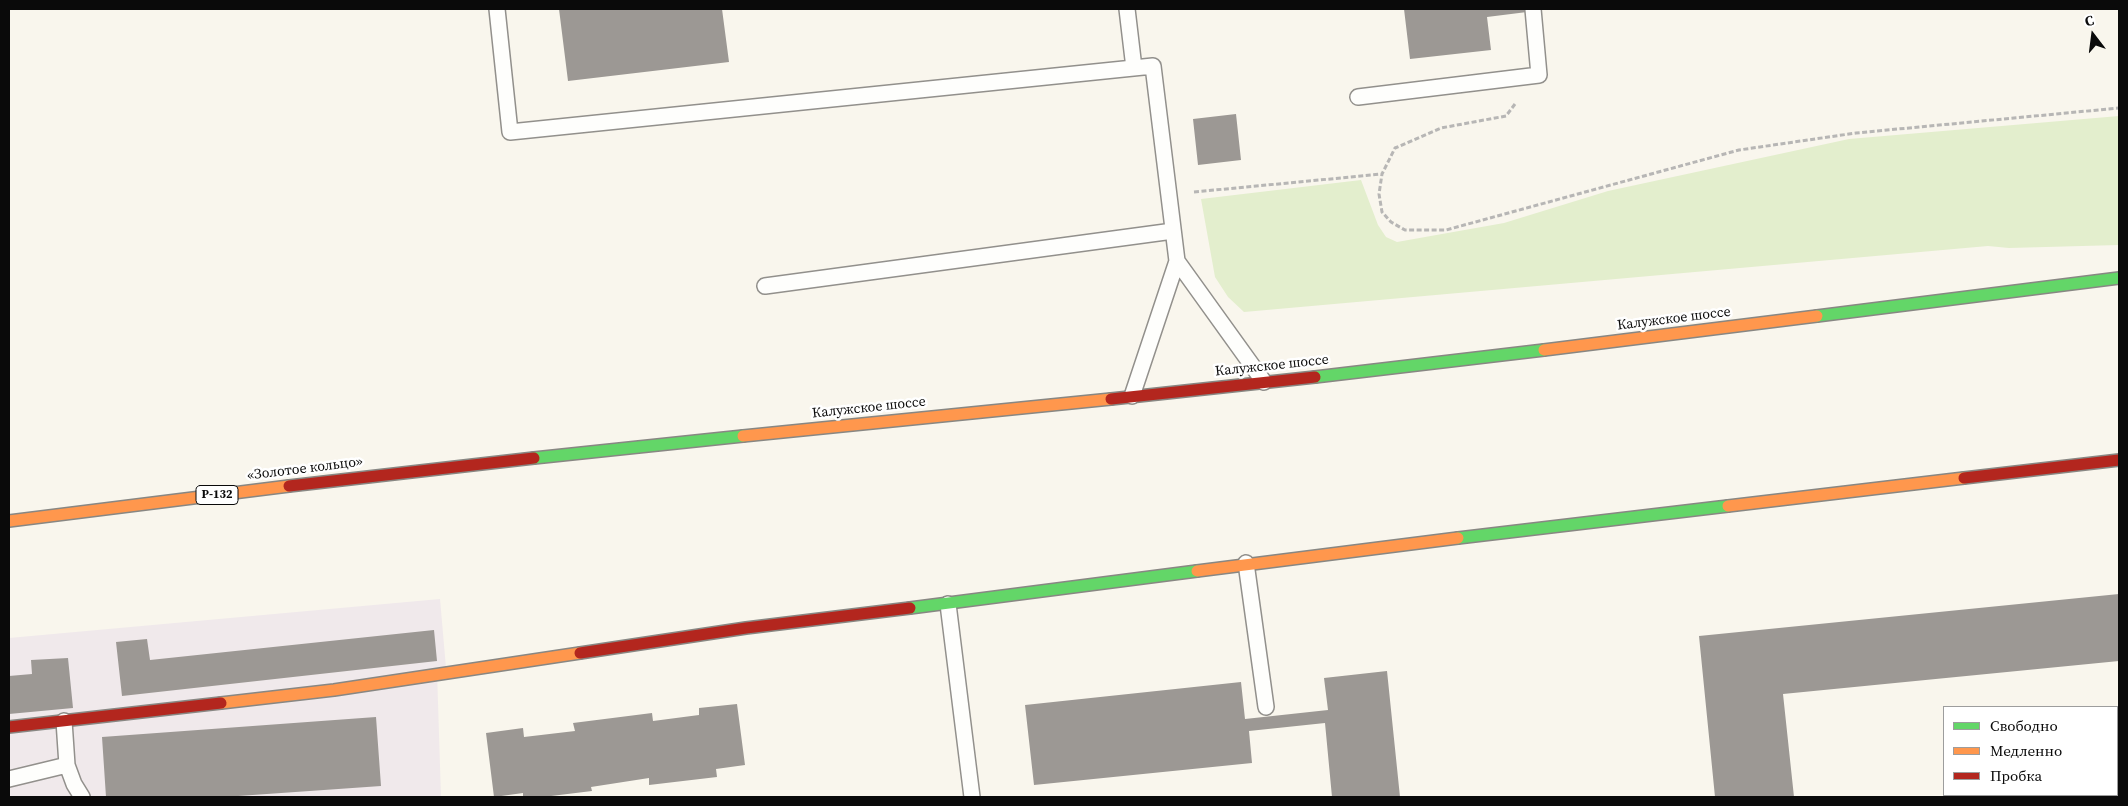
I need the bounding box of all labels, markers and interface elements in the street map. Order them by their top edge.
north arrow [2068,10,2118,60]
text: С [2082,10,2096,31]
street label: Калужское шоссе [1616,304,1732,334]
street label: Калужское шоссе [1214,352,1330,380]
street label: Калужское шоссе [811,394,927,422]
street label: «Золотое кольцо» [246,454,364,484]
road number: Р-132 [196,486,238,504]
legend [1943,706,2118,796]
text: Свободно [1990,715,2058,736]
text: Медленно [1990,740,2062,761]
text: Пробка [1990,765,2042,786]

